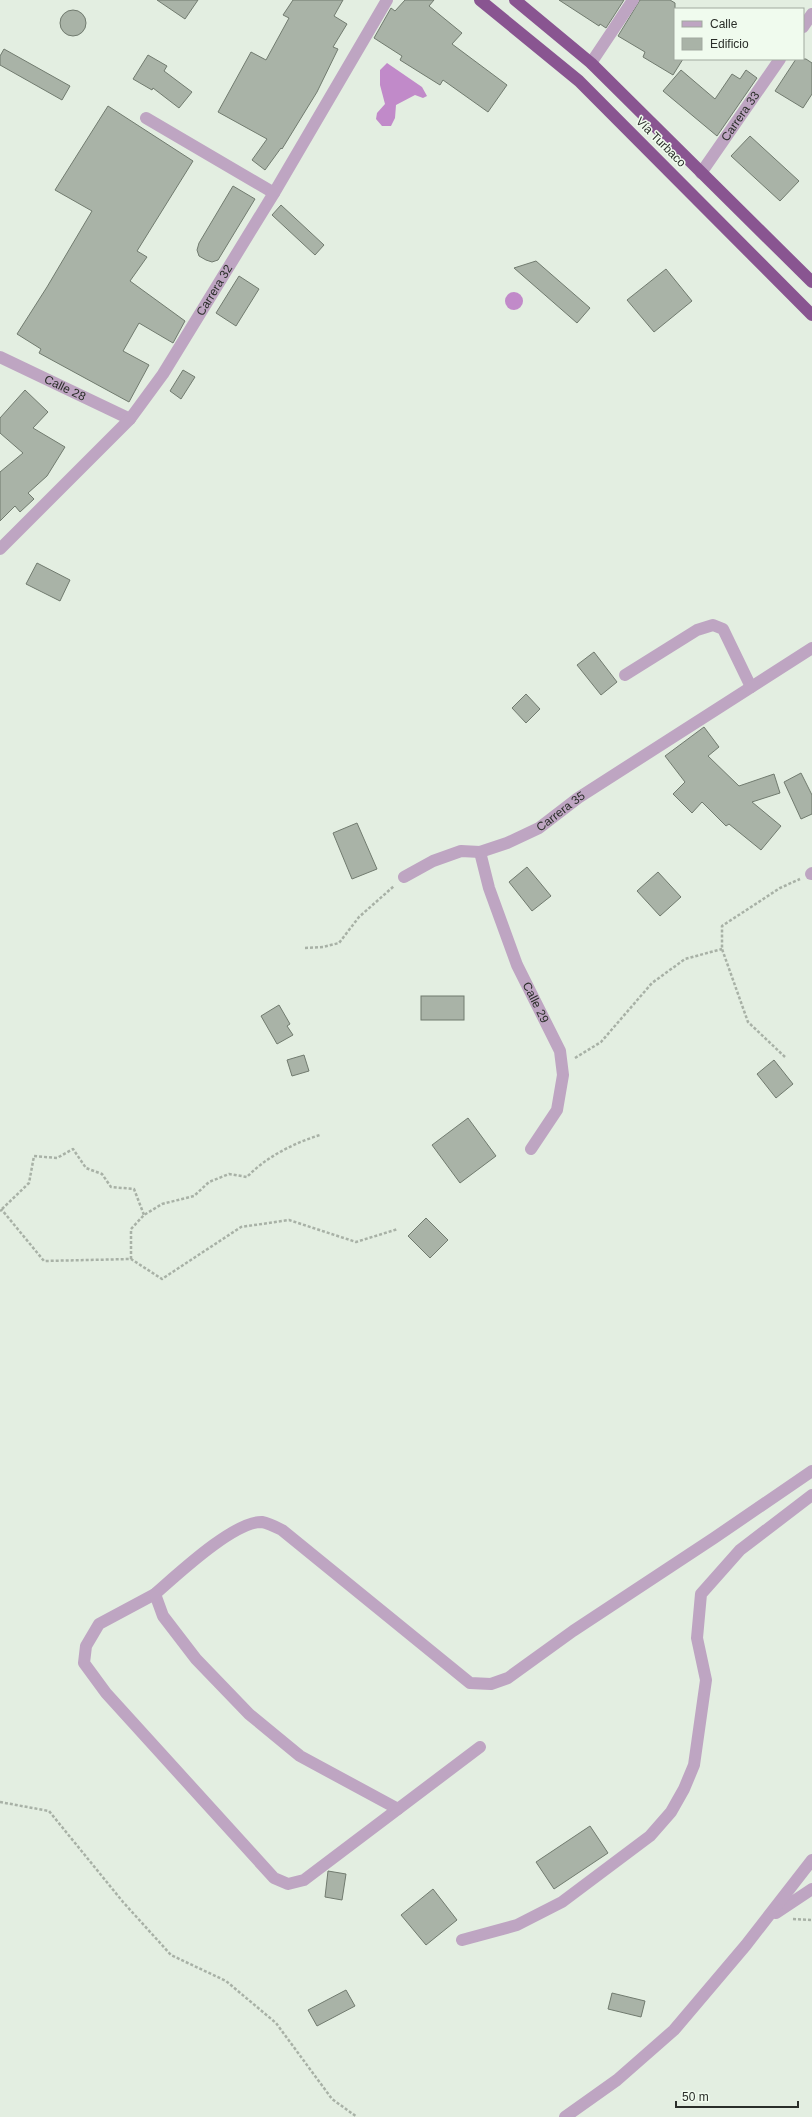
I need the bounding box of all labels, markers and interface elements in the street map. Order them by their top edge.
legend [674,8,804,60]
text: Calle [710,17,738,31]
text: Edificio [710,37,749,51]
street label: Carrera 33 [718,88,763,144]
street label: Vía Turbaco [633,114,689,170]
street label: Carrera 32 [193,262,236,318]
street label: Calle 28 [42,372,88,404]
street label: Carrera 35 [534,788,588,834]
street label: Calle 29 [520,980,552,1026]
scale bar [676,2083,798,2109]
text: 50 m [682,2090,709,2104]

